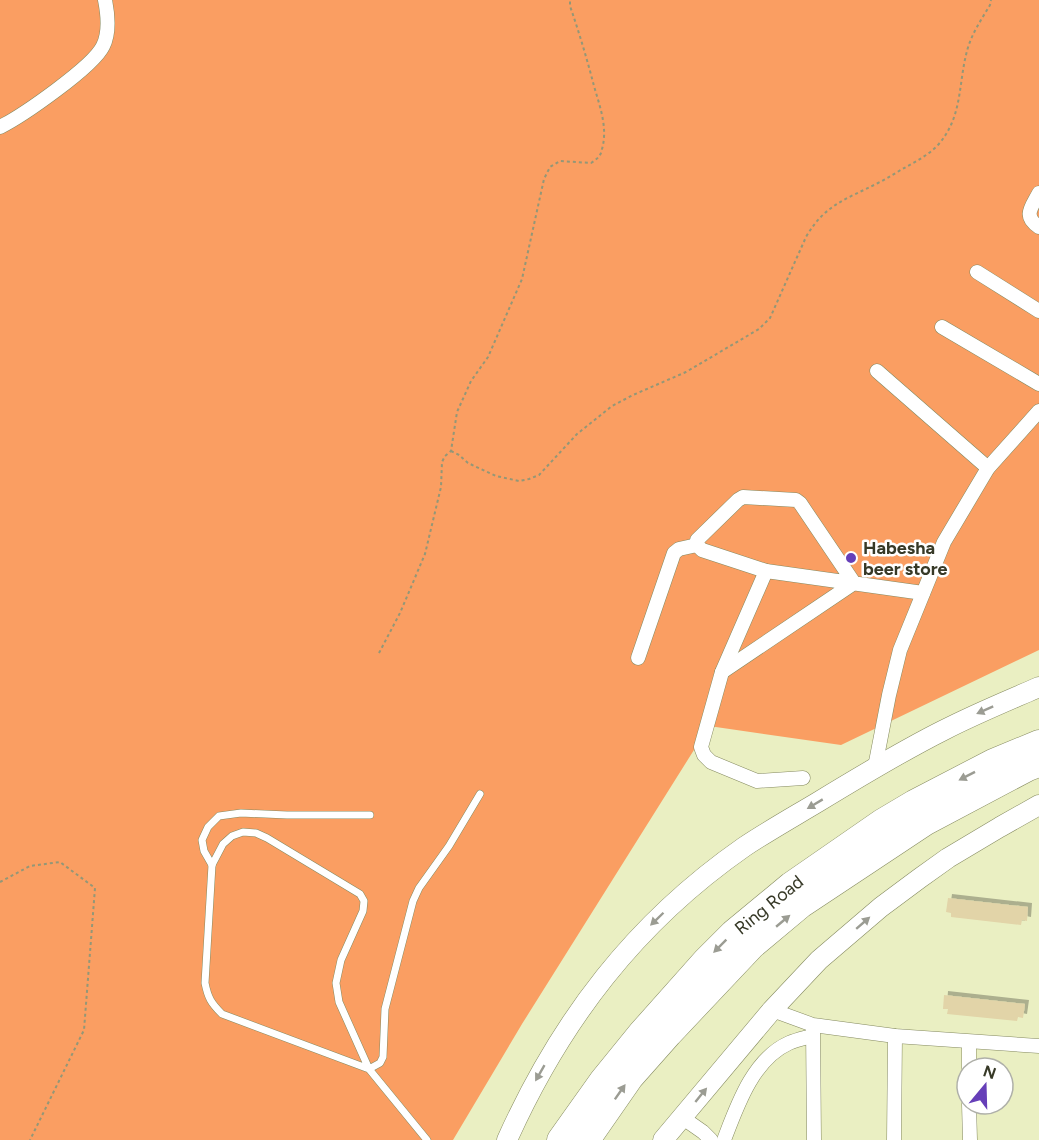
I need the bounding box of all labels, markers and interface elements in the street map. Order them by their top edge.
place label: Habesha beer store [863,537,948,580]
marker: Habesha beer store [844,551,858,565]
one-way arrow [976,705,994,715]
one-way arrow [958,771,975,781]
one-way arrow [807,799,823,810]
street label: Ring Road [730,871,808,939]
one-way arrow [651,911,665,925]
one-way arrow [775,914,791,927]
one-way arrow [855,917,870,930]
one-way arrow [714,938,728,952]
north arrow [955,1056,1015,1116]
text: N [981,1061,999,1083]
one-way arrow [535,1065,545,1082]
one-way arrow [614,1084,625,1100]
one-way arrow [694,1088,707,1103]

